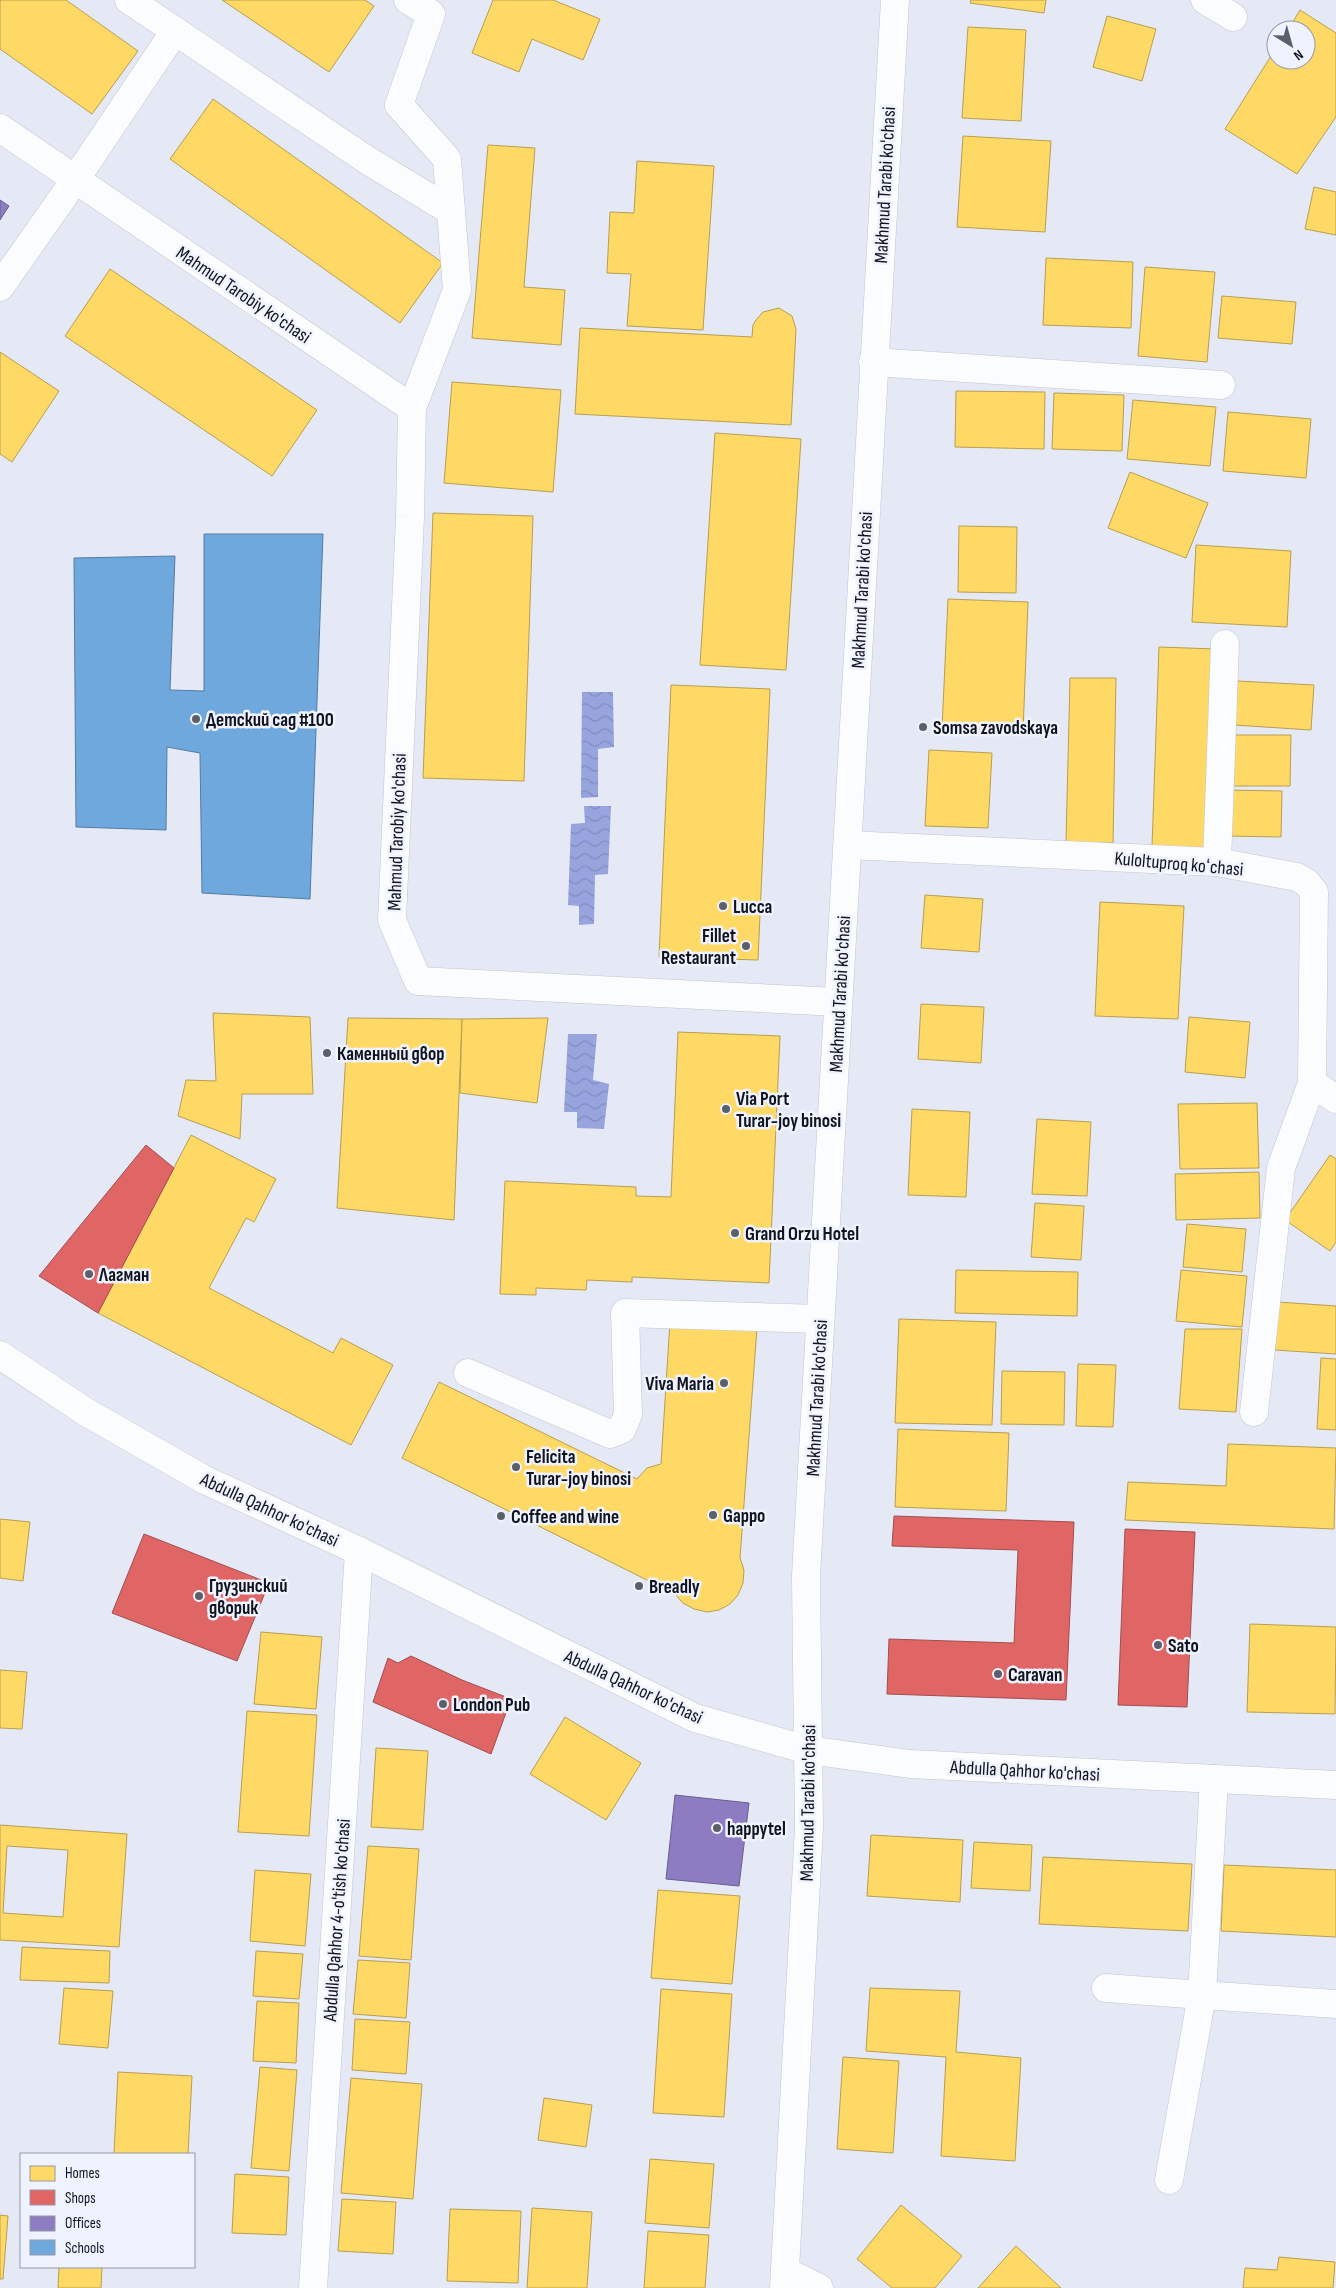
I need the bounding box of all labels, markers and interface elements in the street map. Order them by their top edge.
north arrow [1266,20,1316,70]
text: N [1290,46,1307,64]
street label: Makhmud Tarabi ko'chasi [870,106,901,264]
street label: Mahmud Tarobiy ko'chasi [171,242,315,349]
street label: Makhmud Tarabi ko'chasi [847,511,878,669]
place label: Детский сад #100 [206,709,334,732]
marker: Детский сад #100 [190,713,202,725]
place label: Somsa zavodskaya [933,717,1058,740]
marker: Somsa zavodskaya [917,721,929,733]
street label: Mahmud Tarobiy ko'chasi [383,753,412,911]
street label: Kuloltuproq koʻchasi [1113,847,1244,882]
place label: Lucca [733,896,772,919]
marker: Lucca [717,900,729,912]
street label: Makhmud Tarabi ko'chasi [825,915,856,1073]
place label: Fillet Restaurant [661,925,736,970]
marker: Fillet Restaurant [740,940,752,952]
place label: Каменный двор [337,1043,445,1066]
marker: Каменный двор [321,1047,333,1059]
place label: Via Port Turar-joy binosi [736,1088,841,1133]
marker: Via Port Turar-joy binosi [720,1103,732,1115]
place label: Grand Orzu Hotel [745,1223,859,1246]
marker: Grand Orzu Hotel [729,1227,741,1239]
place label: Лагман [98,1264,149,1287]
marker: Лагман [83,1268,95,1280]
street label: Makhmud Tarabi ko'chasi [802,1319,833,1477]
place label: Viva Maria [645,1373,714,1396]
marker: Viva Maria [718,1377,730,1389]
place label: Felicita Turar-joy binosi [526,1446,631,1491]
marker: Felicita Turar-joy binosi [510,1461,522,1473]
street label: Abdulla Qahhor ko'chasi [196,1468,342,1552]
place label: Gappo [723,1505,765,1528]
place label: Coffee and wine [511,1506,619,1529]
marker: Gappo [707,1509,719,1521]
marker: Coffee and wine [495,1510,507,1522]
place label: Грузинский дворик [209,1575,287,1620]
place label: Breadly [649,1576,700,1599]
marker: Breadly [633,1580,645,1592]
marker: Грузинский дворик [193,1590,205,1602]
place label: Sato [1168,1635,1199,1658]
marker: Sato [1152,1639,1164,1651]
street label: Abdulla Qahhor ko'chasi [560,1645,706,1729]
place label: Caravan [1008,1664,1063,1687]
marker: Caravan [992,1668,1004,1680]
place label: London Pub [453,1694,530,1717]
marker: London Pub [437,1698,449,1710]
street label: Makhmud Tarabi ko'chasi [796,1724,821,1882]
street label: Abdulla Qahhor ko'chasi [948,1756,1100,1787]
street label: Abdulla Qahhor 4-o'tish ko'chasi [319,1818,356,2023]
place label: happytel [727,1818,786,1841]
marker: happytel [711,1822,723,1834]
legend [20,2153,195,2268]
text: Homes [65,2164,100,2183]
text: Shops [65,2189,96,2208]
text: Offices [65,2214,101,2233]
text: Schools [65,2239,104,2258]

